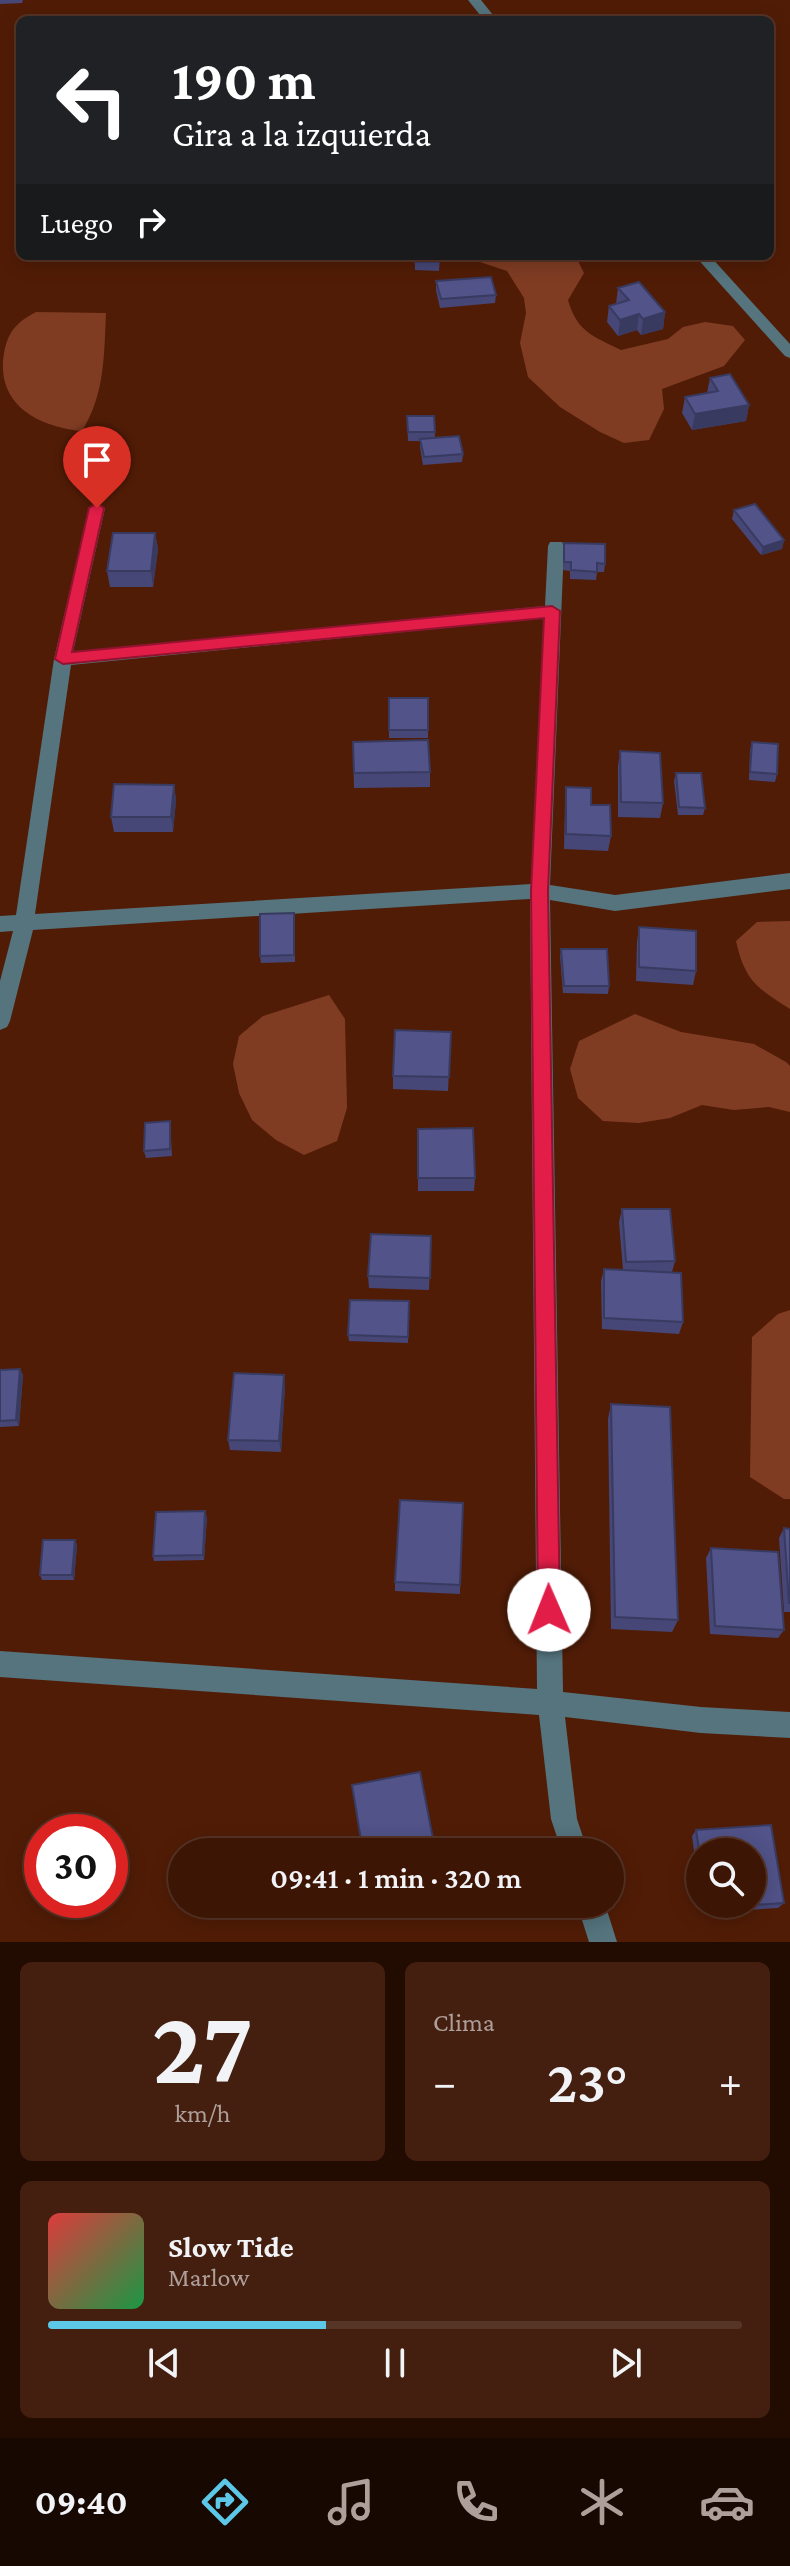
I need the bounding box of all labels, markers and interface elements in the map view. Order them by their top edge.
icon: left [40,48,144,152]
text: 190 m [172,49,316,111]
text: Gira a la izquierda [172,114,431,154]
icon: right [129,200,173,244]
text: Luego [40,206,113,239]
pin [63,426,131,508]
icon: arrive [75,438,119,482]
position arrow [507,1568,591,1652]
speed limit sign: 30 [24,1814,128,1918]
map controls [686,1838,766,1918]
button: search [686,1838,766,1918]
text: 09:41 · 1 min · 320 m [270,1861,522,1894]
text: 27 [152,1989,253,2104]
text: Clima [433,2008,495,2037]
text: 23° [547,2048,628,2115]
text: − [433,2058,456,2106]
text: + [719,2058,742,2106]
text: km/h [174,2099,231,2128]
text: Slow Tide [168,2230,294,2263]
text: Marlow [168,2263,249,2292]
icon: previous [142,2341,186,2385]
icon: pause [373,2341,417,2385]
icon: next [604,2341,648,2385]
icon: directions [197,2474,253,2530]
icon: music [323,2474,379,2530]
icon: phone [448,2474,504,2530]
icon: climate [574,2474,630,2530]
icon: car [699,2474,755,2530]
text: 09:40 [35,2482,128,2522]

